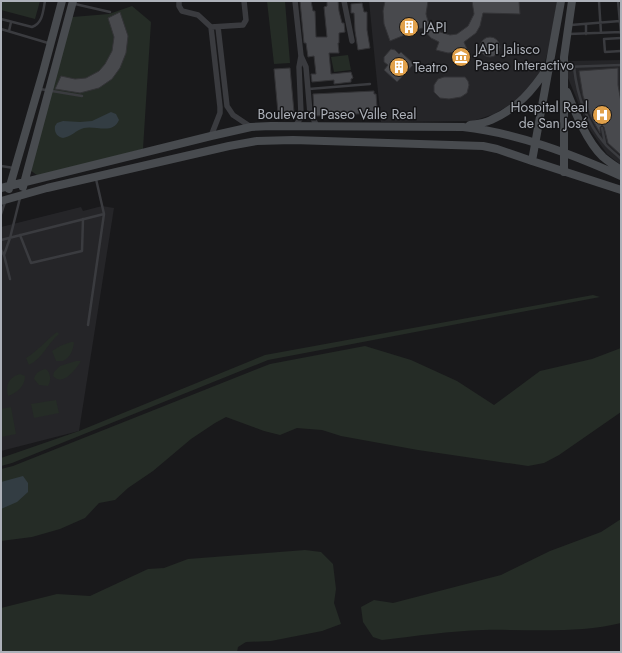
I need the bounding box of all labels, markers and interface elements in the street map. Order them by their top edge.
building icon: JAPI [398,16,420,38]
place label: JAPI [421,17,447,37]
place label: JAPI Jalisco Paseo Interactivo [473,39,574,75]
museum icon: JAPI Jalisco Paseo Interactivo [450,46,472,68]
building icon: Teatro [388,56,410,78]
place label: Teatro [413,57,448,77]
place label: Hospital Real de San José [511,97,588,133]
street label: Boulevard Paseo Valle Real [257,104,417,124]
hospital icon: Hospital Real de San José [591,104,613,126]

